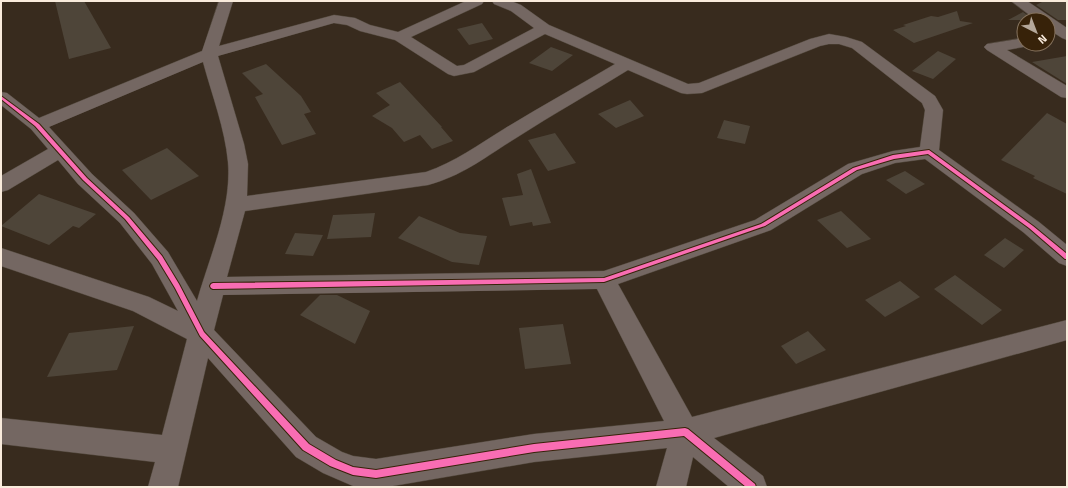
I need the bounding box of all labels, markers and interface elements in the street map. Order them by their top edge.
north arrow [1016,12,1056,52]
text: N [1035,31,1051,48]

